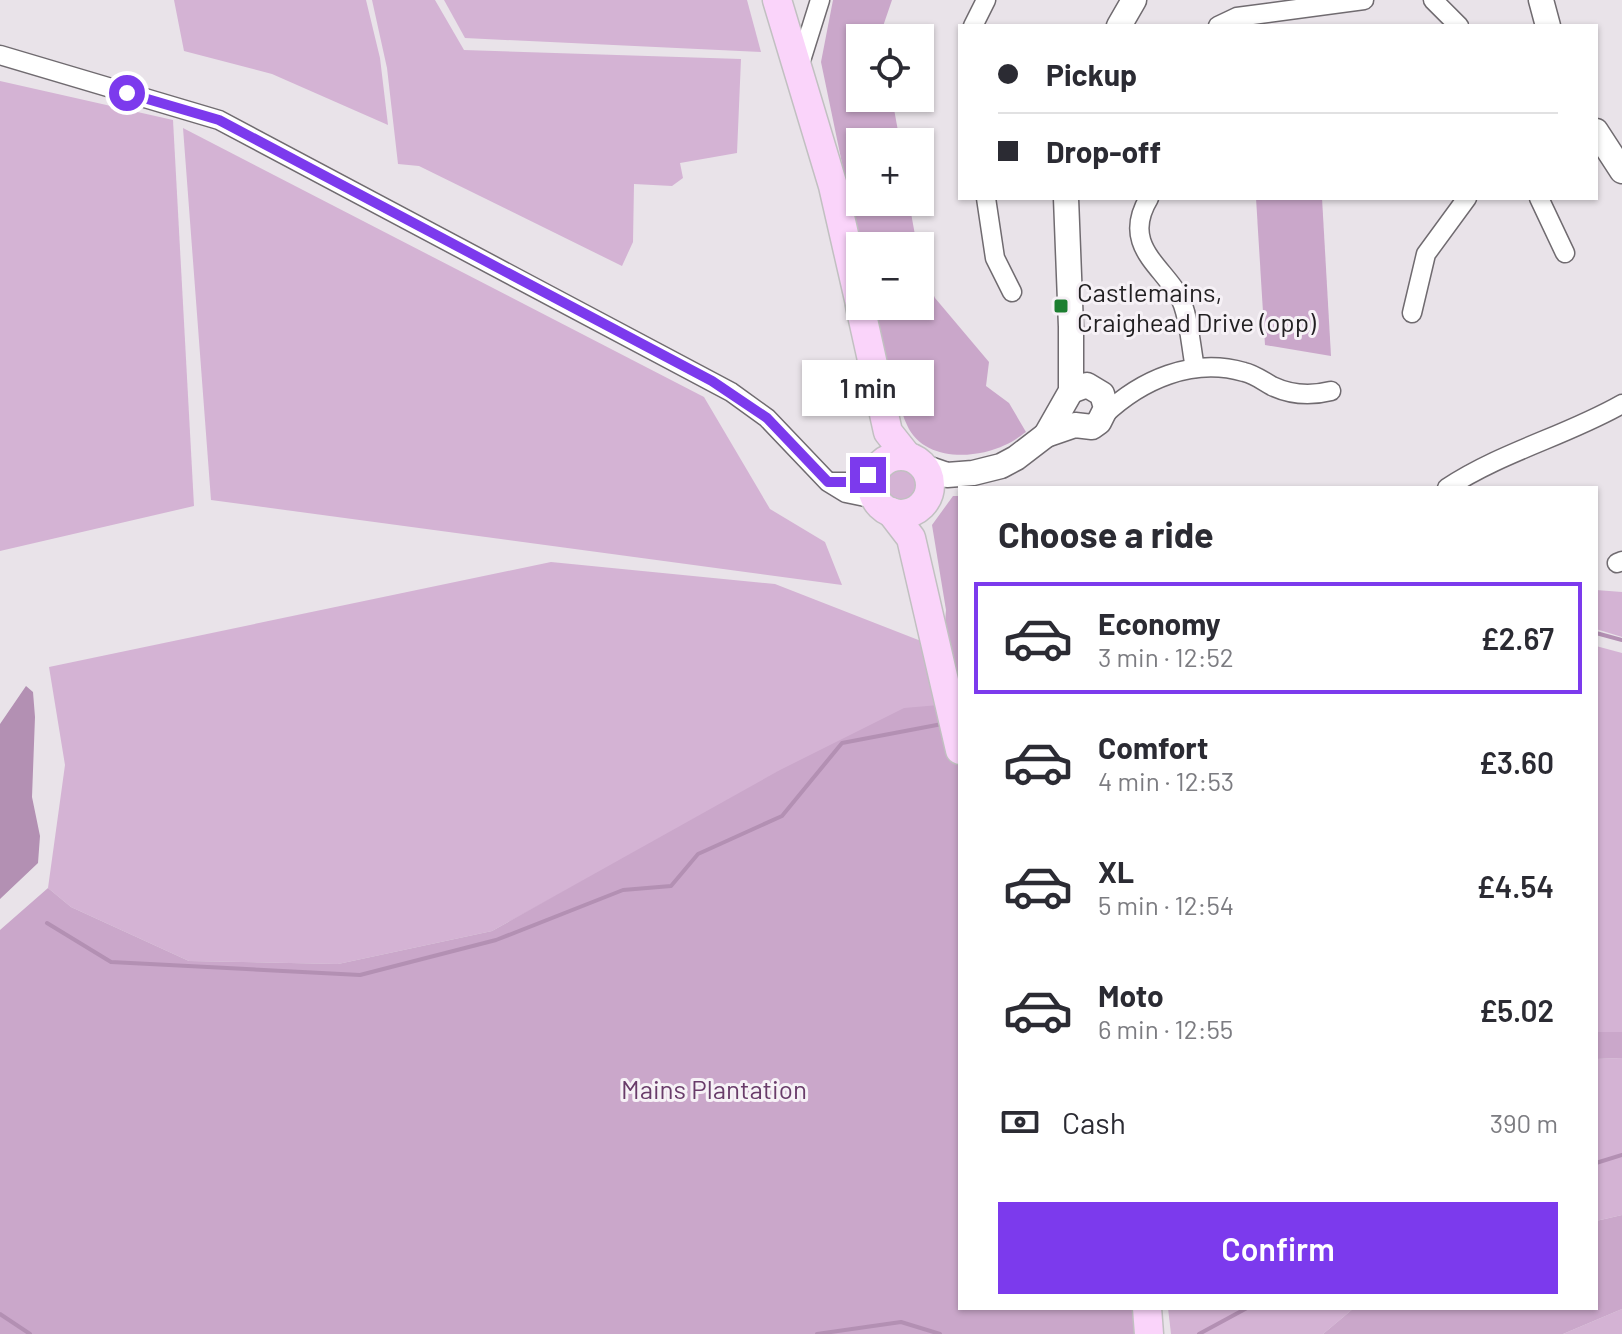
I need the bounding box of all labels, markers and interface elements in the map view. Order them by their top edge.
map controls [846,24,934,320]
button: locate [846,24,934,112]
text: Pickup [1046,56,1137,92]
route start [109,75,145,111]
button: + [846,128,934,216]
text: Drop-off [1046,133,1161,169]
button: − [846,232,934,320]
place label: Castlemains, Craighead Drive (opp) [1077,276,1316,337]
marker: Castlemains, Craighead Drive (opp) [1052,297,1070,315]
callout: 1 min [802,359,934,415]
text: 1 min [840,372,896,403]
route end [850,457,886,493]
text: Choose a ride [998,512,1214,555]
icon: car [1002,602,1074,674]
text: Economy [1098,605,1221,641]
text: £2.67 [1480,620,1554,656]
text: 3 min · 12:52 [1098,641,1234,672]
icon: car [1002,726,1074,798]
text: Comfort [1098,729,1208,765]
text: £3.60 [1479,744,1554,780]
text: 4 min · 12:53 [1098,765,1234,796]
icon: car [1002,850,1074,922]
text: XL [1098,853,1134,889]
text: £4.54 [1477,868,1554,904]
text: 5 min · 12:54 [1098,889,1234,920]
icon: car [1002,974,1074,1046]
text: Moto [1098,977,1164,1013]
text: £5.02 [1479,992,1554,1028]
text: 6 min · 12:55 [1098,1013,1233,1044]
park label: Mains Plantation [621,1073,807,1104]
icon: cash [998,1100,1042,1144]
text: Cash [1062,1104,1126,1140]
text: 390 m [1490,1107,1558,1138]
button: Confirm [998,1202,1558,1294]

